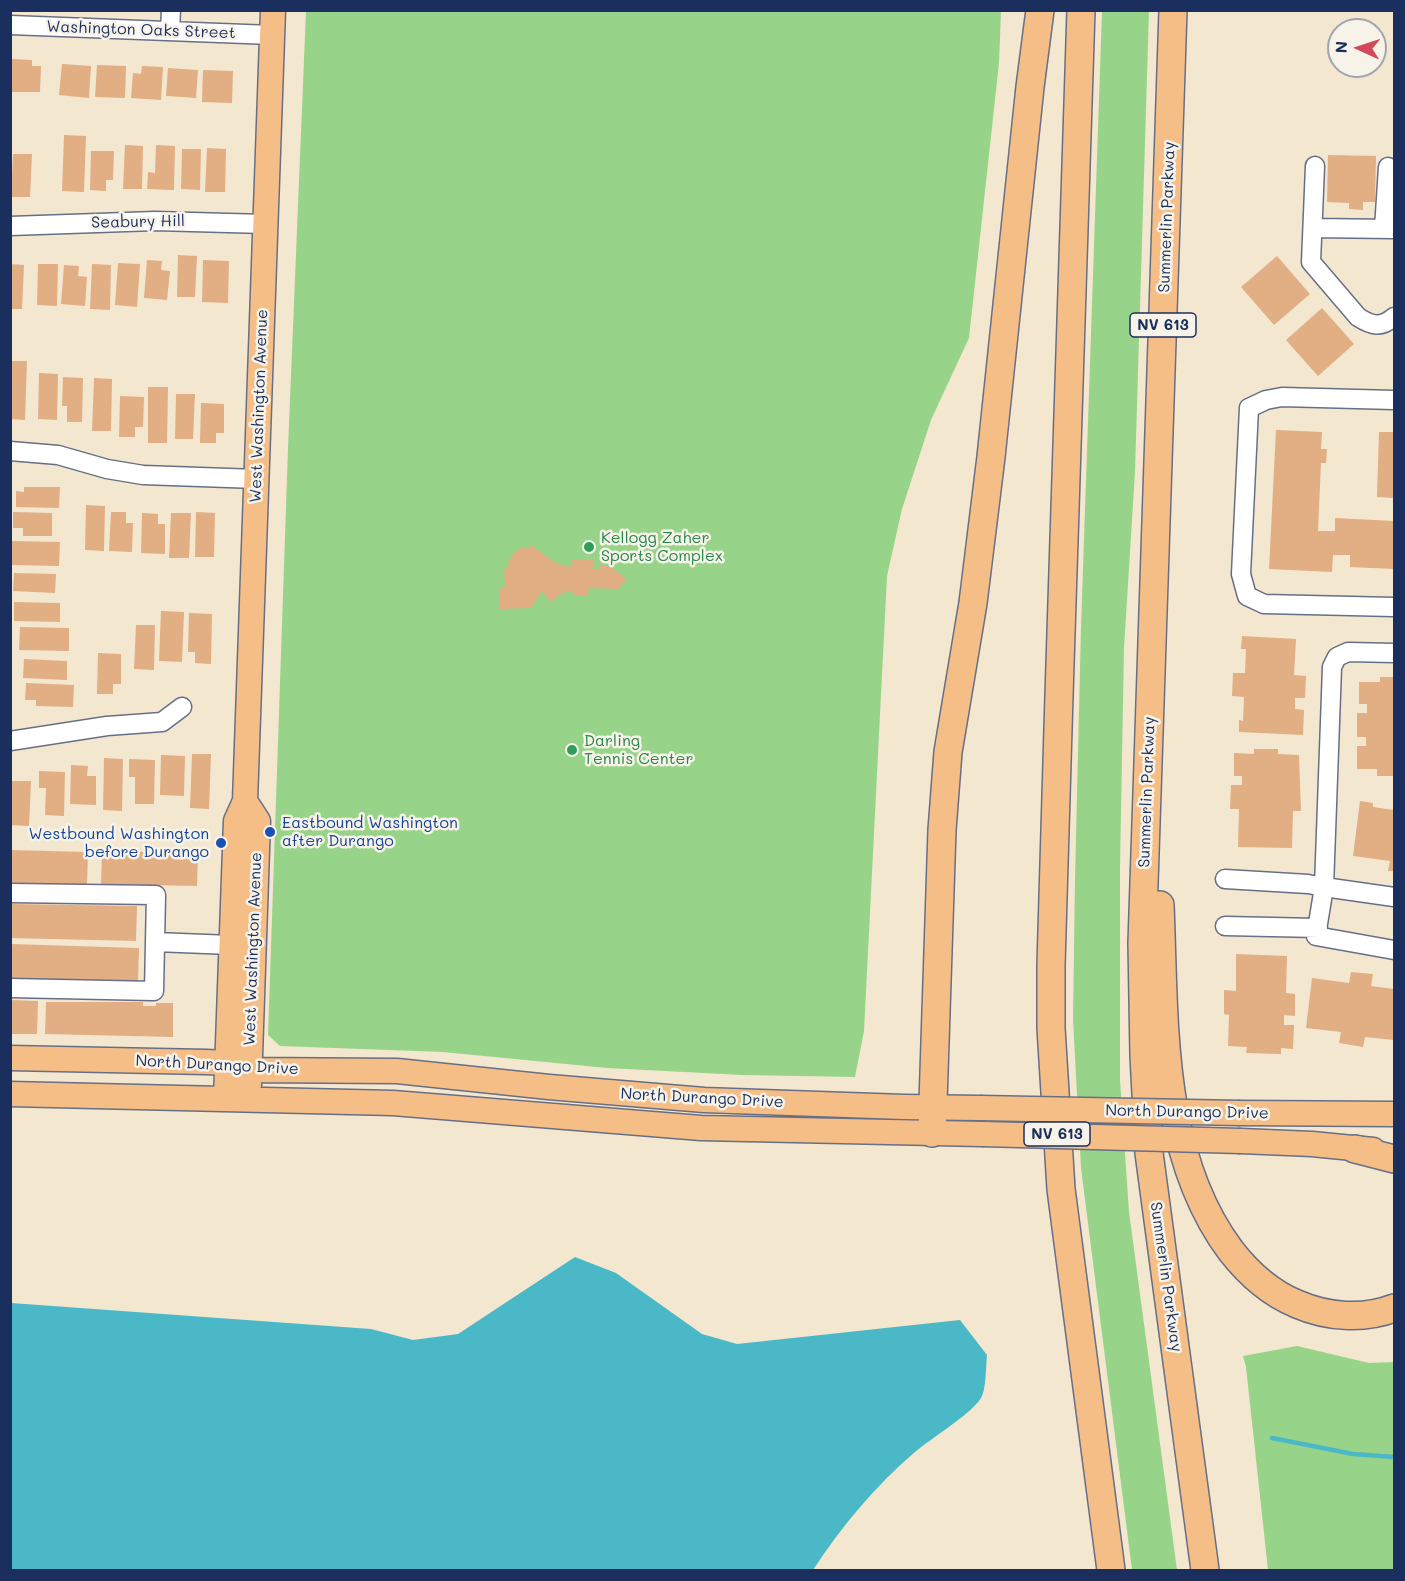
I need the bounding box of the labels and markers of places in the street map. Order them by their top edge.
place label: Kellogg Zaher Sports Complex [601,528,723,566]
marker: Kellogg Zaher Sports Complex [582,540,596,554]
place label: Darling Tennis Center [584,731,694,769]
marker: Darling Tennis Center [565,743,579,757]
place label: Eastbound Washington after Durango [282,813,458,851]
place label: Westbound Washington before Durango [28,824,209,862]
marker: Eastbound Washington after Durango [263,825,277,839]
marker: Westbound Washington before Durango [214,836,228,850]

